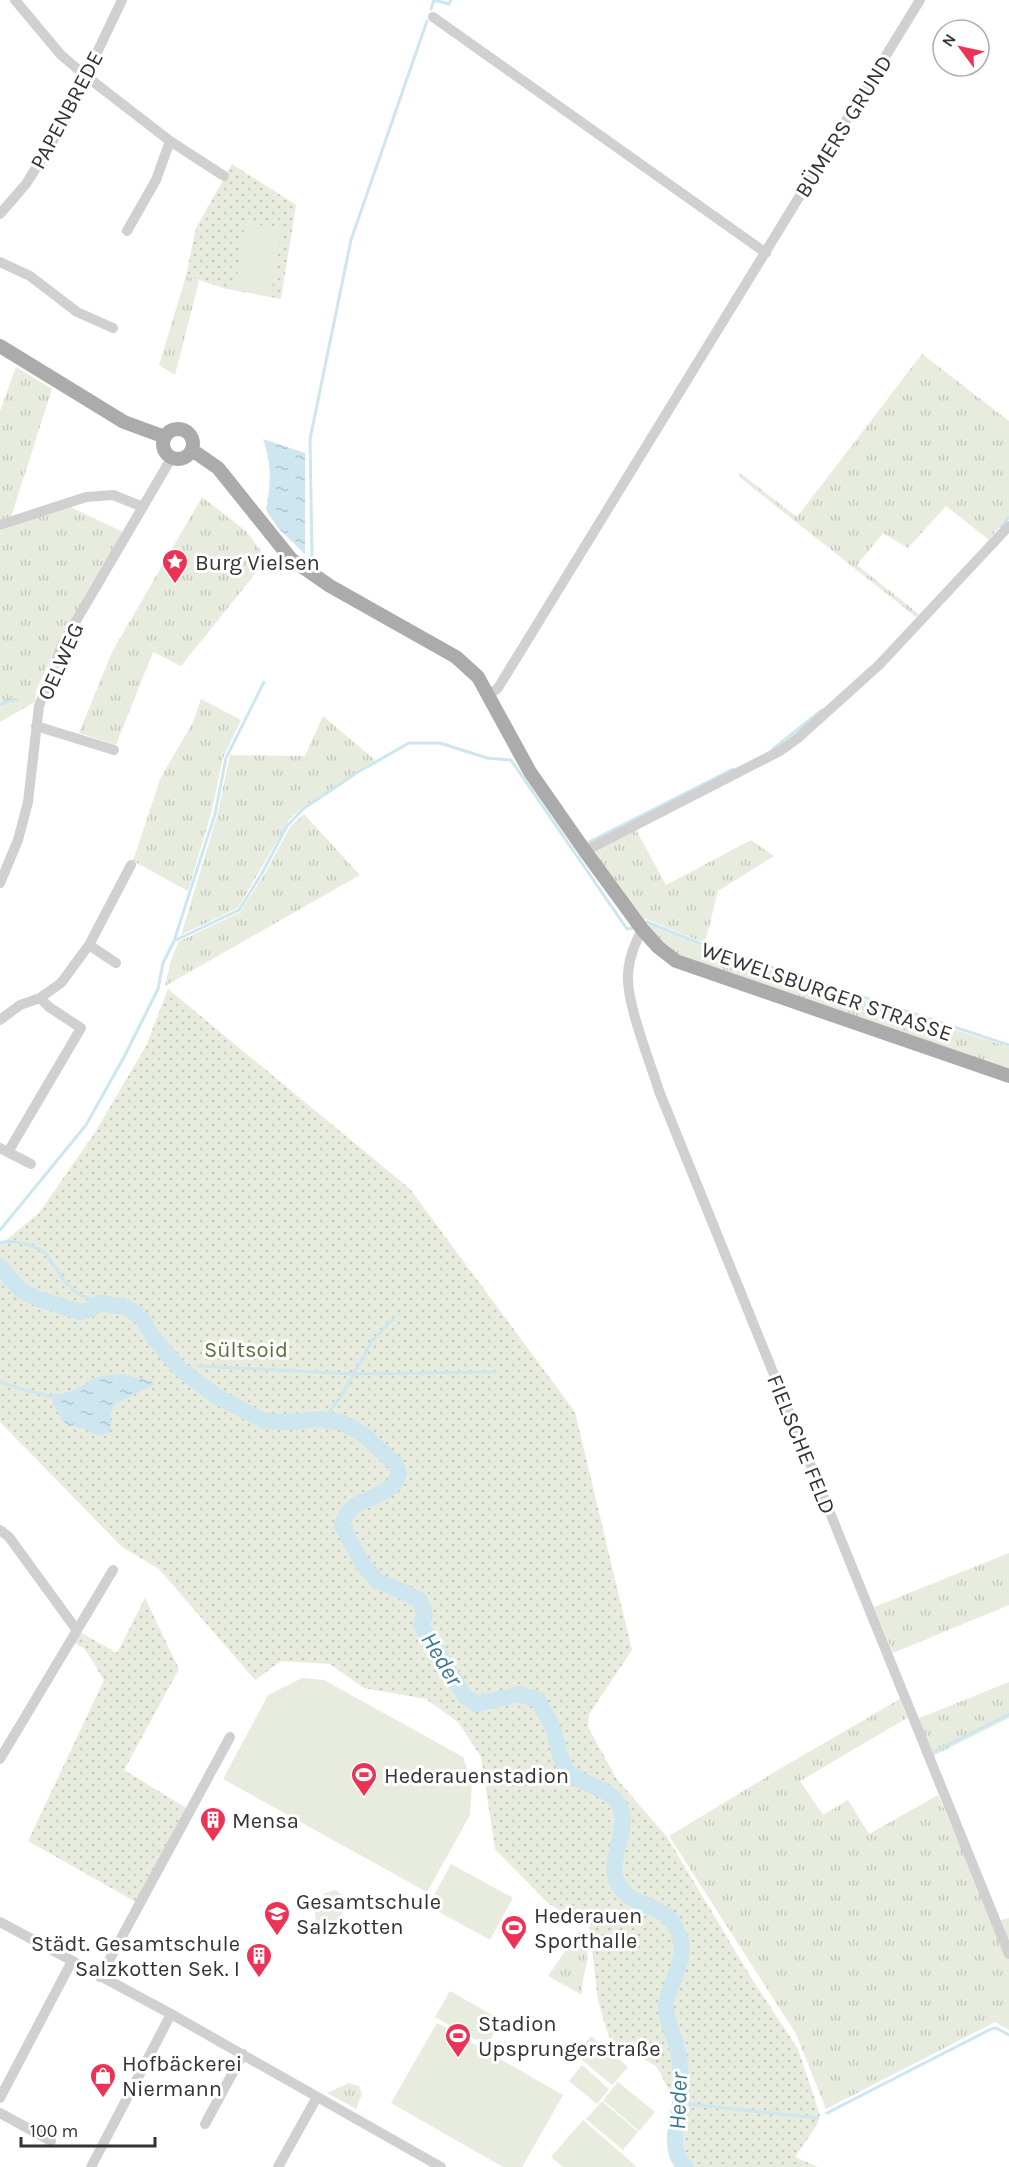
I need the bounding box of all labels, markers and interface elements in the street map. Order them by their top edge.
north arrow [931,18,991,78]
text: N [938,30,960,50]
street label: PAPENBREDE [25,47,109,174]
street label: BÜMERS GRUND [790,51,898,202]
place icon: Burg Vielsen [160,547,190,585]
place label: Burg Vielsen [195,550,320,576]
street label: OELWEG [32,619,90,704]
street label: WEWELSBURGER STRASSE [698,937,956,1047]
park label: Sültsoid [204,1337,288,1363]
street label: FIELSCHE FELD [761,1371,841,1518]
water label: Heder [415,1627,469,1692]
sports icon: Hederauenstadion [349,1760,379,1798]
place label: Hederauenstadion [384,1763,569,1789]
building icon: Mensa [198,1805,228,1843]
place label: Mensa [232,1808,299,1834]
place label: Gesamtschule Salzkotten [296,1889,441,1940]
school or university icon: Gesamtschule Salzkotten [262,1899,292,1937]
place label: Hederauen Sporthalle [534,1903,642,1954]
sports icon: Hederauen Sporthalle [499,1913,529,1951]
place label: Städt. Gesamtschule Salzkotten Sek. I [31,1931,240,1982]
building icon: Städt. Gesamtschule Salzkotten Sek. I [244,1941,274,1979]
place label: Stadion Upsprungerstraße [478,2011,661,2062]
sports icon: Stadion Upsprungerstraße [443,2021,473,2059]
place label: Hofbäckerei Niermann [122,2051,242,2102]
shop icon: Hofbäckerei Niermann [88,2061,118,2099]
water label: Heder [663,2071,693,2130]
scale bar [21,2110,154,2148]
text: 100 m [30,2120,78,2142]

